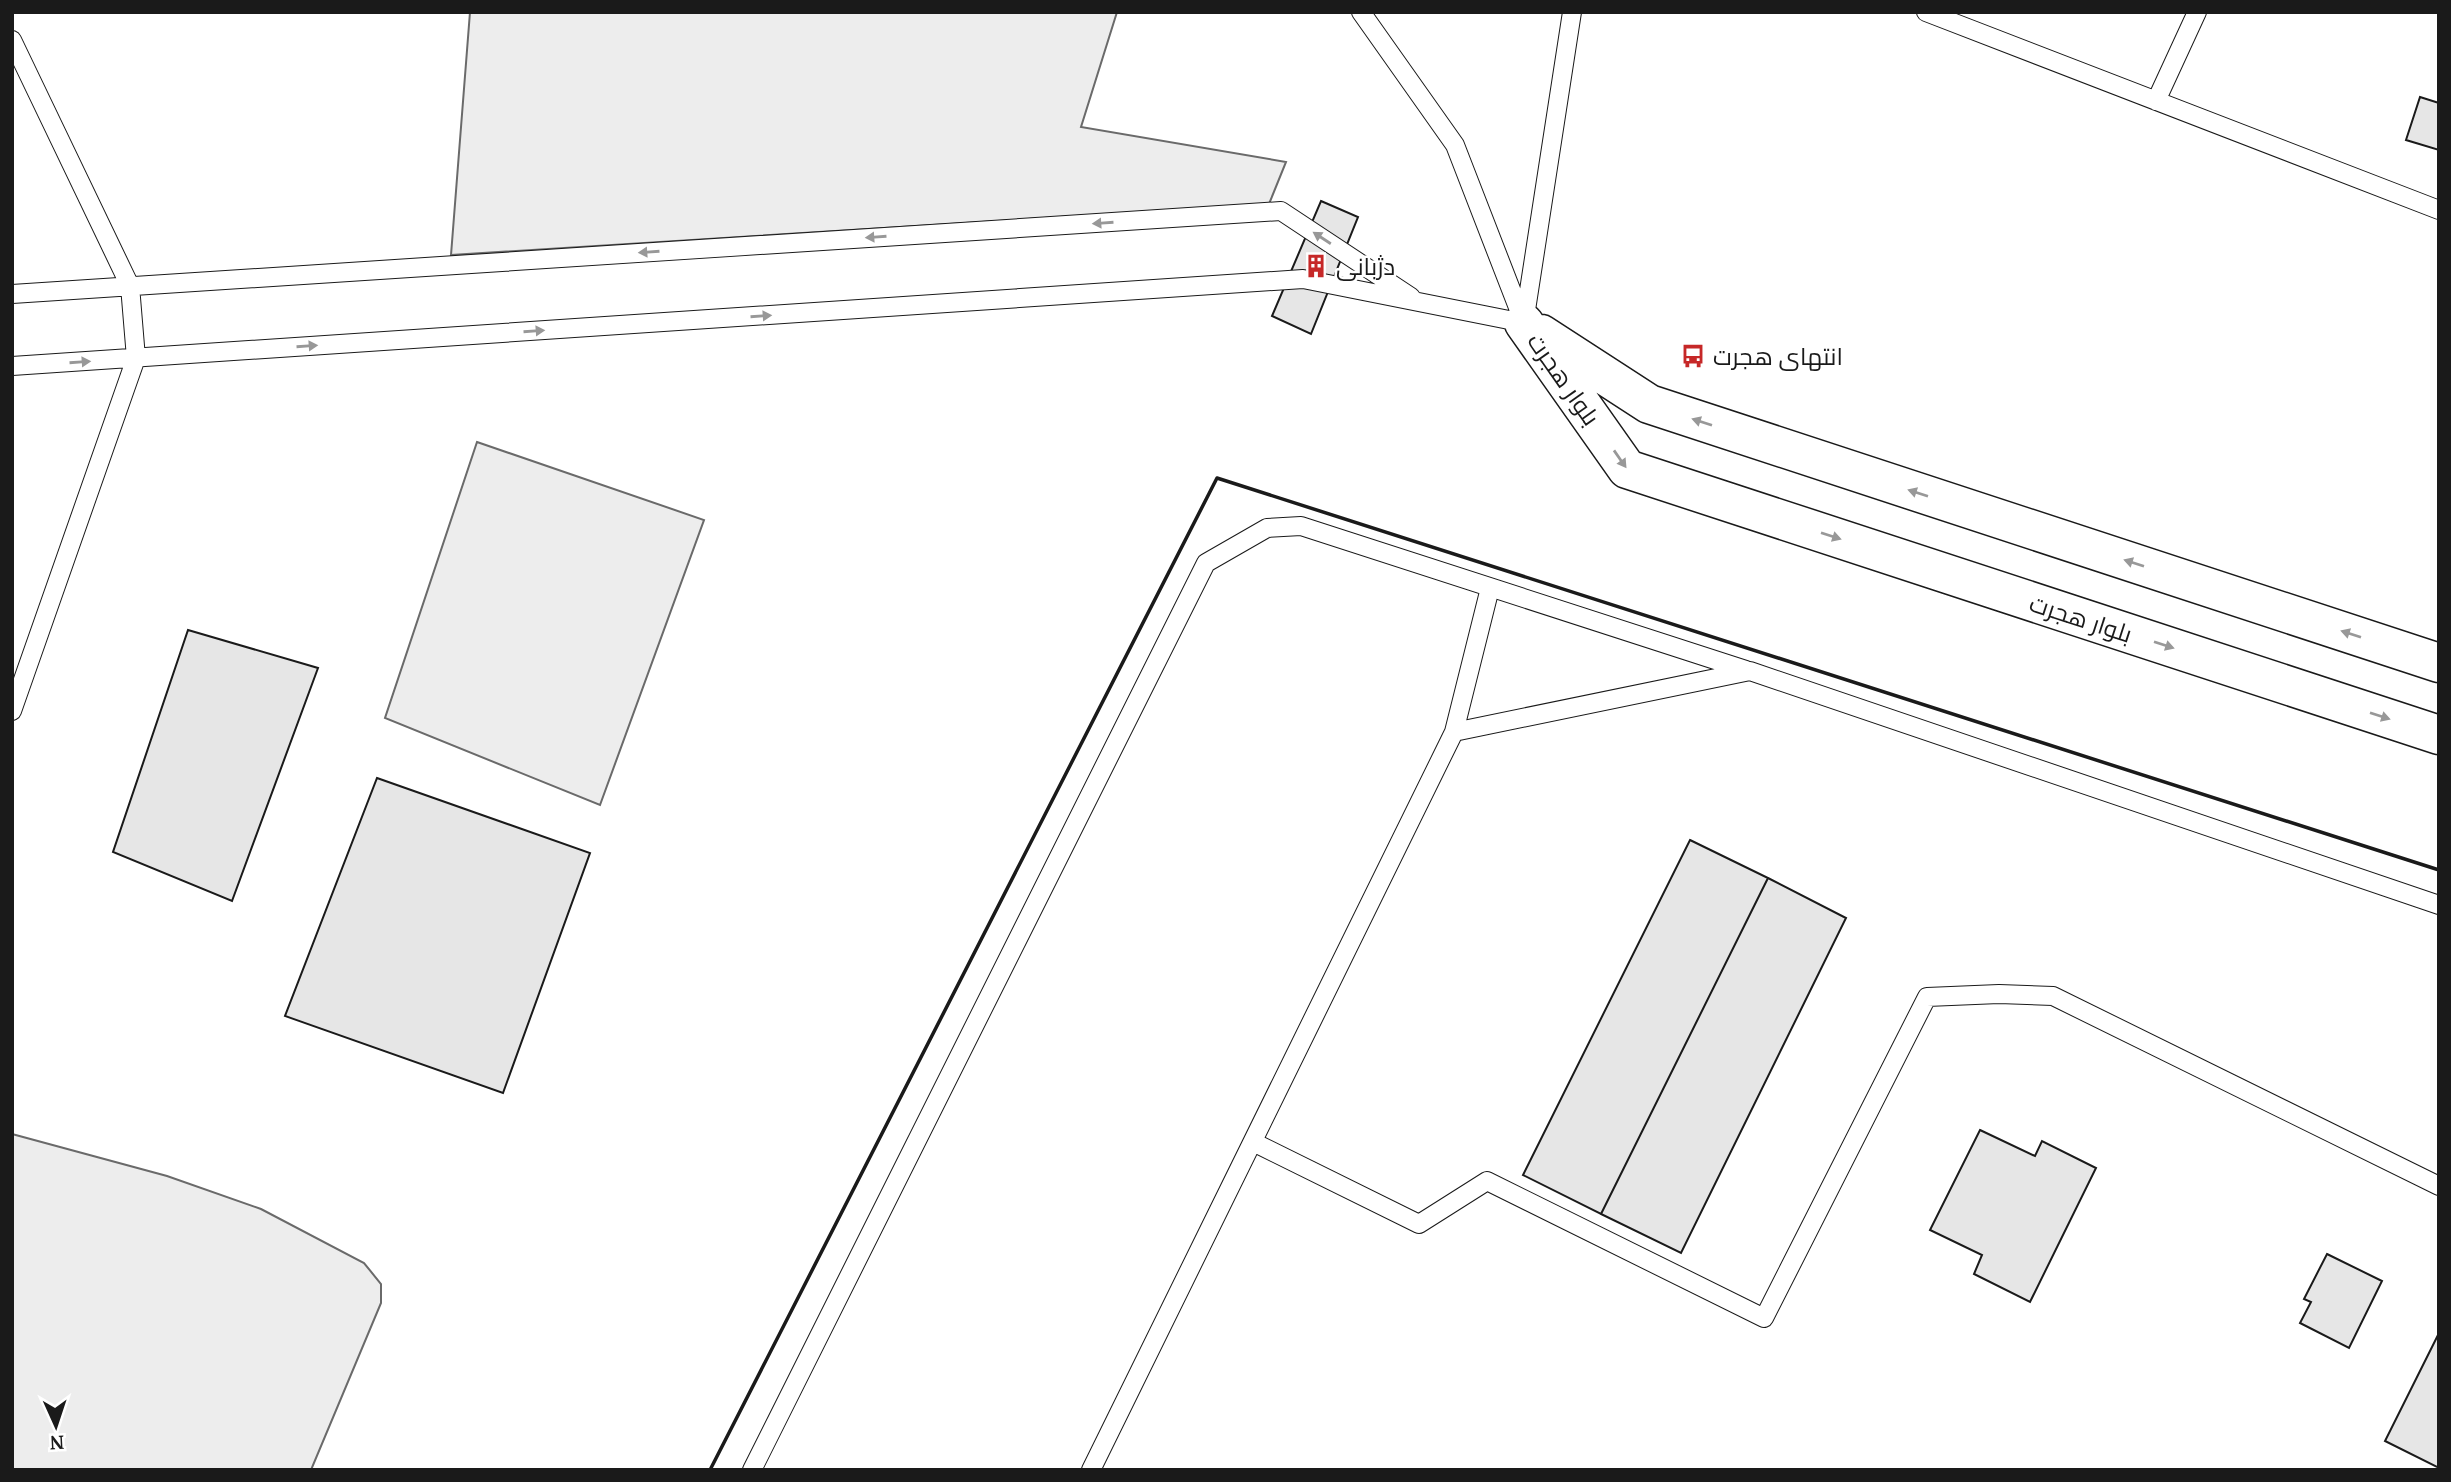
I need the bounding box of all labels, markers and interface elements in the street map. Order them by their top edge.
one-way arrow [1091,218,1113,229]
one-way arrow [1313,231,1331,245]
one-way arrow [864,232,886,243]
one-way arrow [637,247,659,258]
place label: دژبانی [1336,250,1395,282]
building icon: دژبانی [1302,252,1330,280]
one-way arrow [751,310,773,321]
one-way arrow [524,325,546,336]
street label: بلوار هجرت [1520,326,1608,432]
one-way arrow [297,340,319,351]
place label: انتهای هجرت [1713,340,1843,372]
bus stop icon: انتهای هجرت [1679,342,1707,370]
one-way arrow [70,356,92,367]
one-way arrow [1691,416,1712,427]
one-way arrow [1613,450,1627,468]
one-way arrow [1908,487,1929,497]
one-way arrow [1821,531,1842,542]
one-way arrow [2124,558,2145,568]
street label: بلوار هجرت [2026,586,2136,650]
one-way arrow [2340,628,2361,639]
one-way arrow [2154,640,2175,651]
one-way arrow [2370,711,2391,722]
north arrow [21,1391,91,1461]
text: N [48,1431,65,1456]

